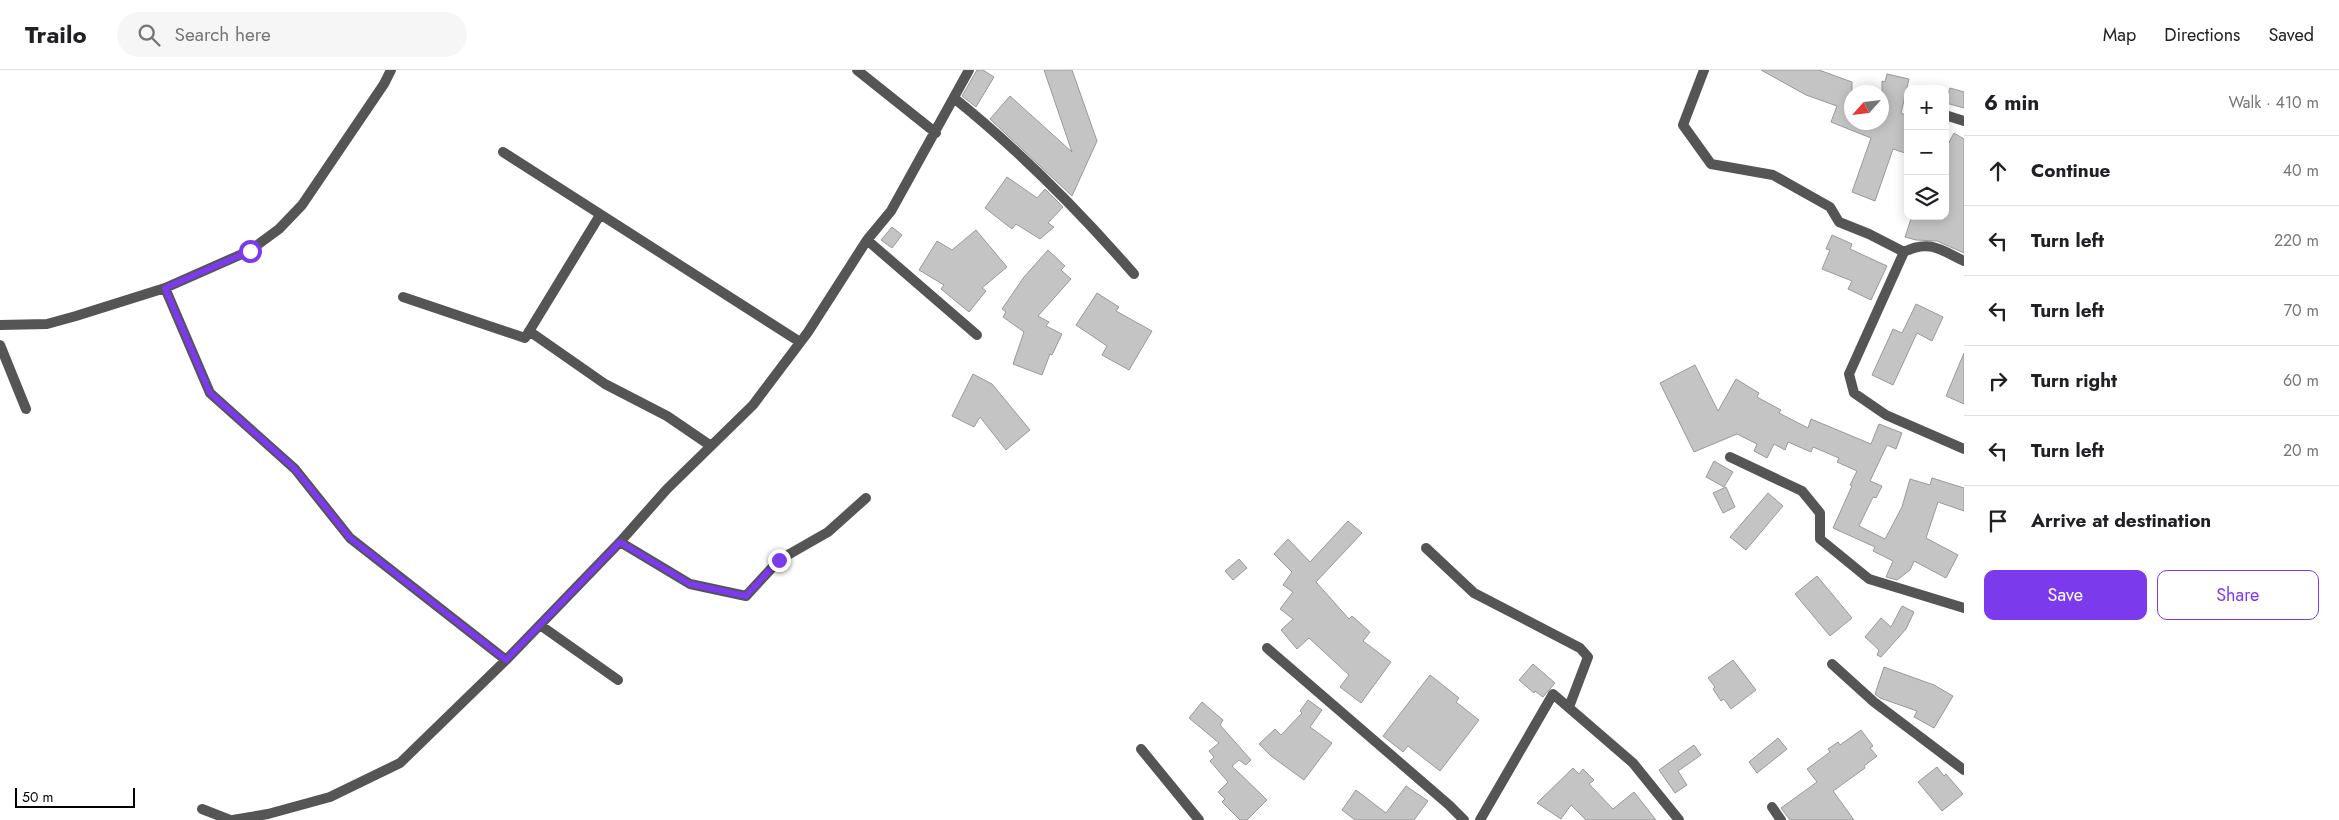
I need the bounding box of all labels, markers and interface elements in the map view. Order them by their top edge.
search box [117,12,467,57]
text: Trailo [25,17,87,52]
icon: search [135,21,163,49]
text: Search here [175,21,271,48]
text: Map [2103,22,2136,48]
text: Directions [2164,22,2240,48]
text: Saved [2268,22,2314,48]
north arrow [1844,85,1889,130]
map controls [1904,85,1949,220]
button: + [1904,85,1949,130]
text: 6 min [1984,88,2039,118]
text: Walk · 410 m [2229,91,2319,114]
button: − [1904,130,1949,175]
icon: ahead [1984,157,2012,185]
text: Continue [2031,157,2110,184]
text: 40 m [2283,159,2319,182]
button: layers [1904,175,1949,220]
icon: left [1984,227,2012,255]
text: Turn left [2031,227,2104,254]
text: 220 m [2274,229,2319,252]
route start [239,240,262,263]
icon: left [1984,297,2012,325]
text: Turn left [2031,297,2104,324]
text: 70 m [2284,299,2319,322]
icon: right [1984,367,2012,395]
text: Turn right [2031,367,2117,394]
text: 60 m [2283,369,2319,392]
icon: left [1984,437,2012,465]
text: Turn left [2031,437,2104,464]
text: 20 m [2283,439,2319,462]
icon: arrive [1984,507,2012,535]
text: Arrive at destination [2031,507,2211,534]
route end [768,549,791,572]
button: Save [1984,570,2147,620]
button: Share [2157,570,2319,620]
scale bar [15,785,135,808]
text: 50 m [22,787,53,807]

